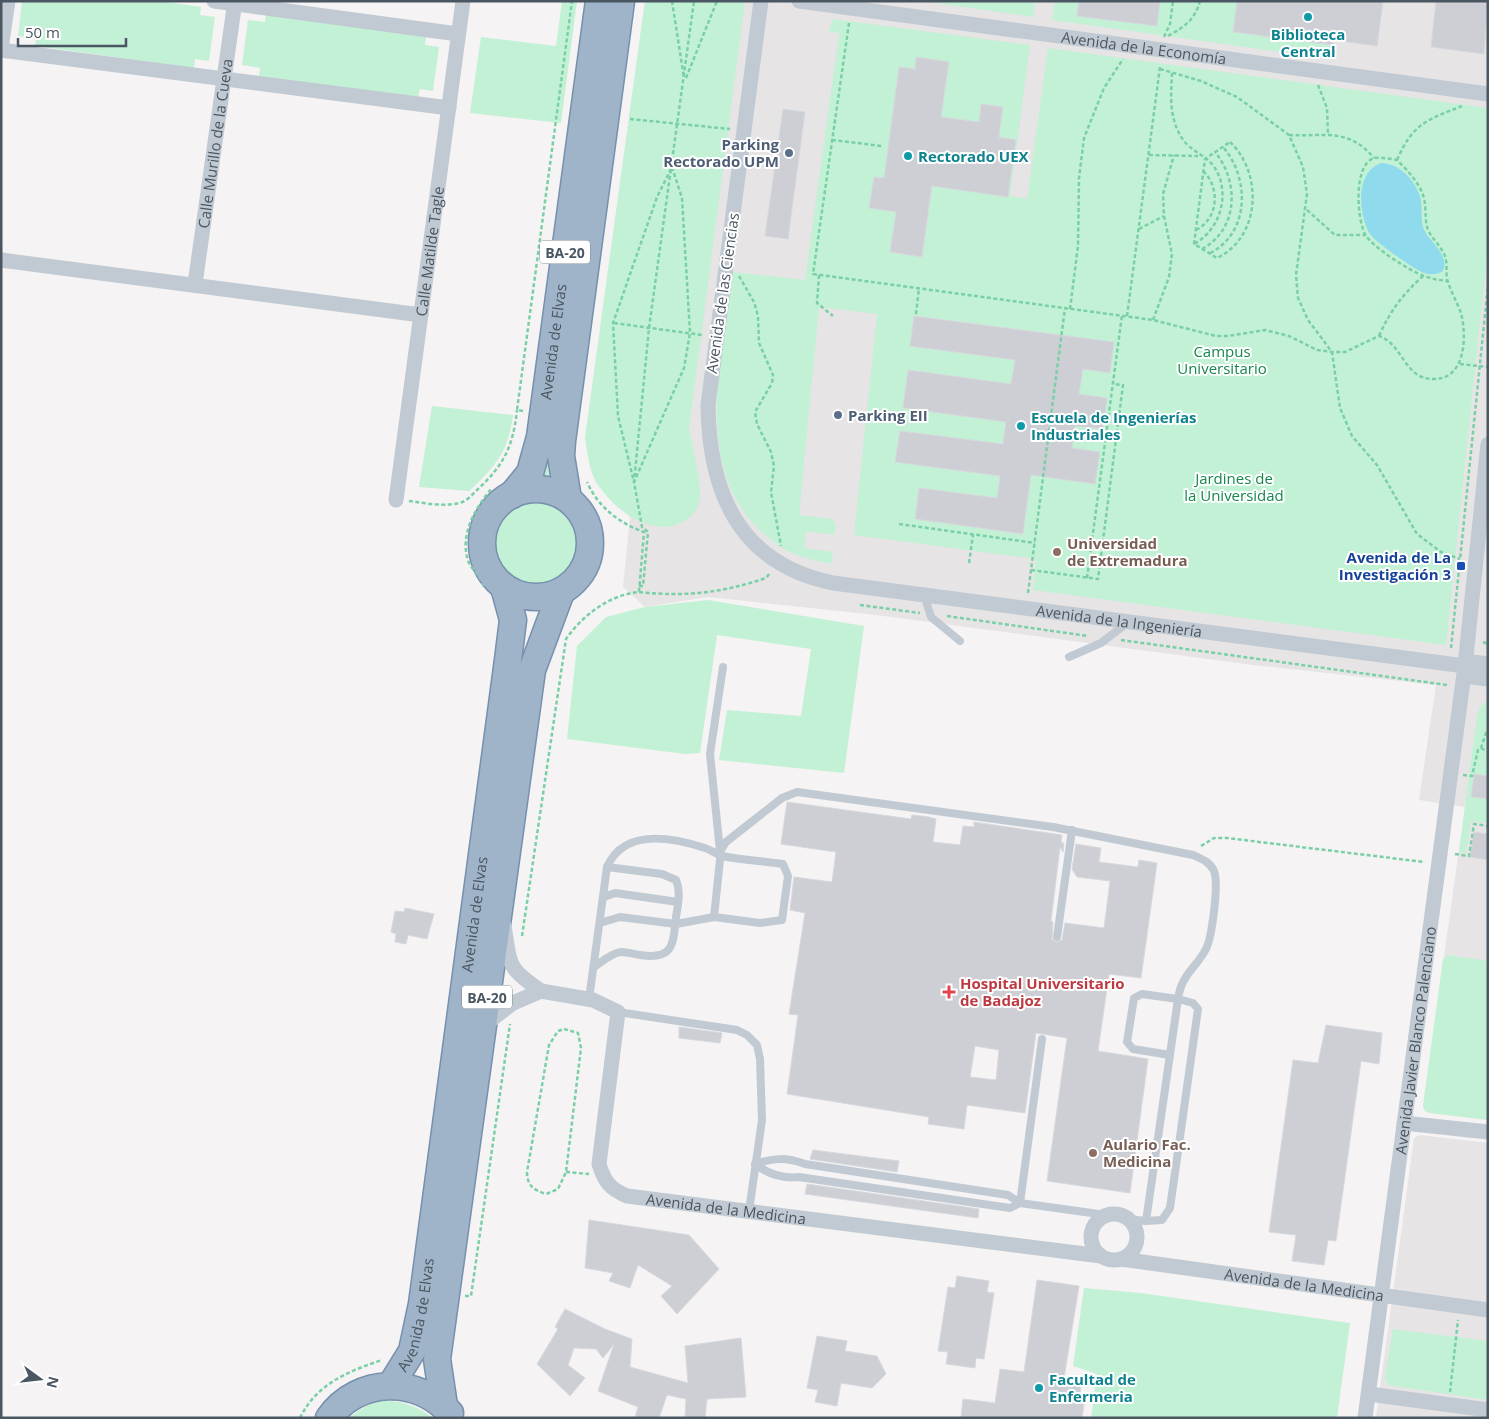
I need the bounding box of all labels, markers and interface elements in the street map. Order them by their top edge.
marker: Biblioteca Central [1302,11,1314,23]
scale bar [18,15,125,47]
text: 50 m [25,22,60,42]
place label: Biblioteca Central [1271,24,1345,61]
street label: Avenida de la Economía [1060,27,1228,69]
street label: Calle Murillo de la Cueva [193,57,237,230]
place label: Parking Rectorado UPM [663,134,780,171]
place label: Rectorado UEX [918,146,1029,166]
marker: Parking Rectorado UPM [783,147,795,159]
marker: Rectorado UEX [902,150,914,162]
street label: Calle Matilde Tagle [411,185,448,318]
street label: Avenida de las Ciencias [701,212,743,374]
road number: BA-20 [540,240,590,264]
street label: Avenida de Elvas [535,283,571,401]
park label: Campus Universitario [1177,341,1267,378]
place label: Parking EII [848,405,928,425]
place label: Escuela de Ingenierías Industriales [1031,407,1196,444]
marker: Parking EII [832,409,844,421]
marker: Escuela de Ingenierías Industriales [1015,420,1027,432]
park label: Jardines de la Universidad [1184,468,1284,505]
place label: Universidad de Extremadura [1067,533,1188,570]
marker: Universidad de Extremadura [1051,546,1063,558]
place label: Avenida de La Investigación 3 [1339,547,1451,584]
marker: Avenida de La Investigación 3 [1455,560,1467,572]
street label: Avenida de la Ingeniería [1035,600,1203,641]
street label: Avenida de Elvas [456,855,492,974]
street label: Avenida Javier Blanco Palenciano [1390,925,1440,1155]
place label: Hospital Universitario de Badajoz [960,973,1125,1010]
marker: Hospital Universitario de Badajoz [942,985,956,999]
road number: BA-20 [462,986,512,1009]
place label: Aulario Fac. Medicina [1103,1134,1191,1171]
marker: Aulario Fac. Medicina [1087,1147,1099,1159]
street label: Avenida de la Medicina [645,1189,807,1229]
street label: Avenida de Elvas [392,1257,438,1375]
street label: Avenida de la Medicina [1223,1263,1385,1305]
north arrow [15,1354,65,1404]
place label: Facultad de Enfermeria [1049,1369,1136,1406]
text: N [42,1375,64,1390]
marker: Facultad de Enfermeria [1033,1382,1045,1394]

